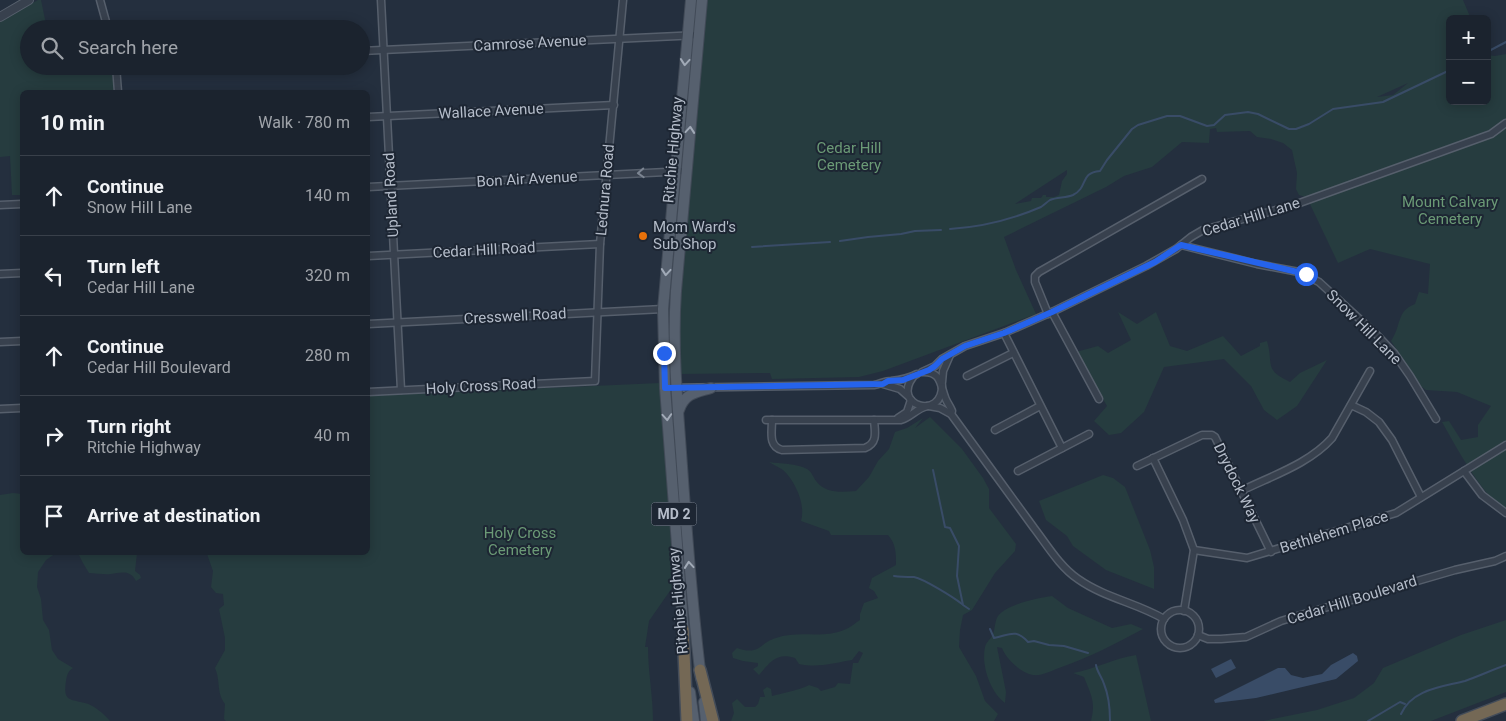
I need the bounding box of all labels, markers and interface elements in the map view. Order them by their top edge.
map controls [1446,15,1491,105]
button: + [1446,15,1491,60]
search box [20,20,370,75]
street label: Camrose Avenue [473,31,587,55]
icon: search [38,34,66,62]
text: Search here [78,36,178,59]
one-way arrow [680,58,691,66]
button: − [1446,60,1491,105]
street label: Ritchie Highway [659,96,687,204]
street label: Wallace Avenue [438,99,544,123]
text: 10 min [40,111,105,135]
text: Walk · 780 m [258,113,350,132]
one-way arrow [684,126,695,134]
park label: Cedar Hill Cemetery [817,139,881,174]
street label: Lednura Road [592,143,618,237]
street label: Upland Road [380,152,402,238]
street label: Bon Air Avenue [476,167,578,191]
one-way arrow [636,168,644,179]
text: Continue [87,175,164,198]
icon: ahead [40,182,68,210]
text: 140 m [305,186,350,205]
park label: Mount Calvary Cemetery [1402,193,1498,228]
street label: Cedar Hill Lane [1200,194,1302,240]
text: Snow Hill Lane [87,198,192,217]
place label: Mom Ward's Sub Shop [653,218,736,253]
marker: Mom Ward's Sub Shop [637,230,649,242]
street label: Cedar Hill Road [432,238,536,262]
text: Turn left [87,255,160,278]
icon: left [40,262,68,290]
route start [1295,263,1318,286]
text: 320 m [305,266,350,285]
one-way arrow [661,269,672,277]
text: Cedar Hill Lane [87,278,195,297]
street label: Snow Hill Lane [1323,286,1405,368]
street label: Cresswell Road [463,304,567,328]
text: Continue [87,335,164,358]
icon: ahead [40,342,68,370]
route end [653,342,676,365]
text: 280 m [305,346,350,365]
text: Cedar Hill Boulevard [87,358,231,377]
street label: Holy Cross Road [425,374,537,398]
one-way arrow [661,414,672,422]
text: Turn right [87,415,171,438]
icon: right [40,422,68,450]
text: 40 m [314,426,350,445]
text: Ritchie Highway [87,438,201,457]
street label: Drydock Way [1210,440,1264,526]
icon: arrive [40,502,68,530]
road number: MD 2 [652,502,696,526]
text: Arrive at destination [87,504,260,527]
street label: Bethlehem Place [1278,507,1390,557]
park label: Holy Cross Cemetery [484,524,556,559]
street label: Ritchie Highway [664,547,692,655]
one-way arrow [684,561,695,569]
street label: Cedar Hill Boulevard [1285,572,1419,628]

